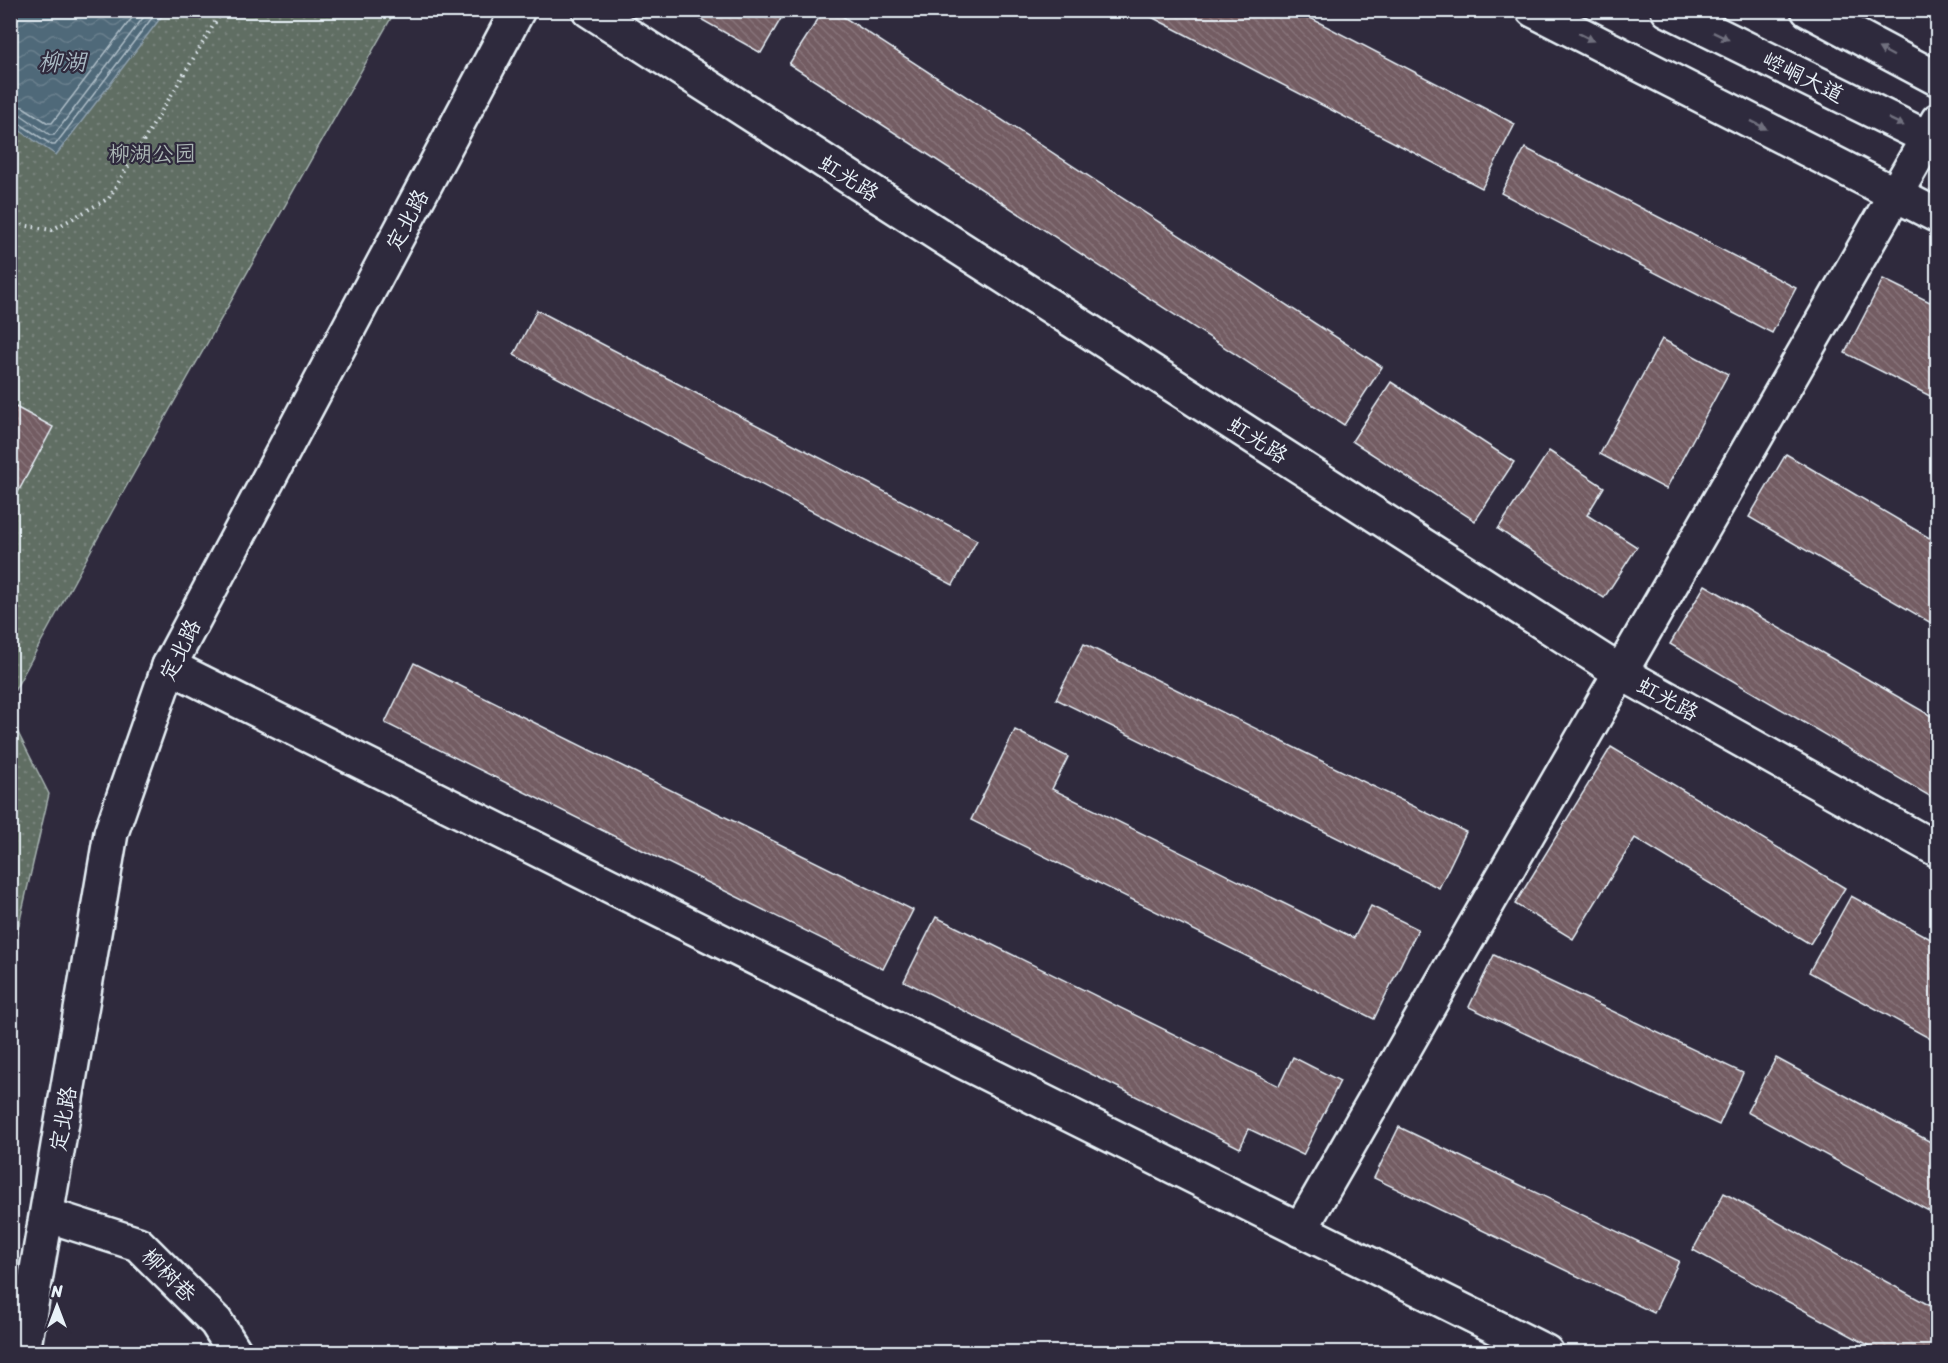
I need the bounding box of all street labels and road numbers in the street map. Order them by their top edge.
street label: 崆峒大道 [1755,40,1851,114]
street label: 虹光路 [811,144,887,212]
street label: 定北路 [374,182,440,258]
street label: 虹光路 [1220,406,1296,474]
street label: 定北路 [148,612,212,688]
street label: 虹光路 [1630,666,1706,732]
street label: 定北路 [38,1083,88,1155]
street label: 柳树巷 [132,1238,206,1312]

